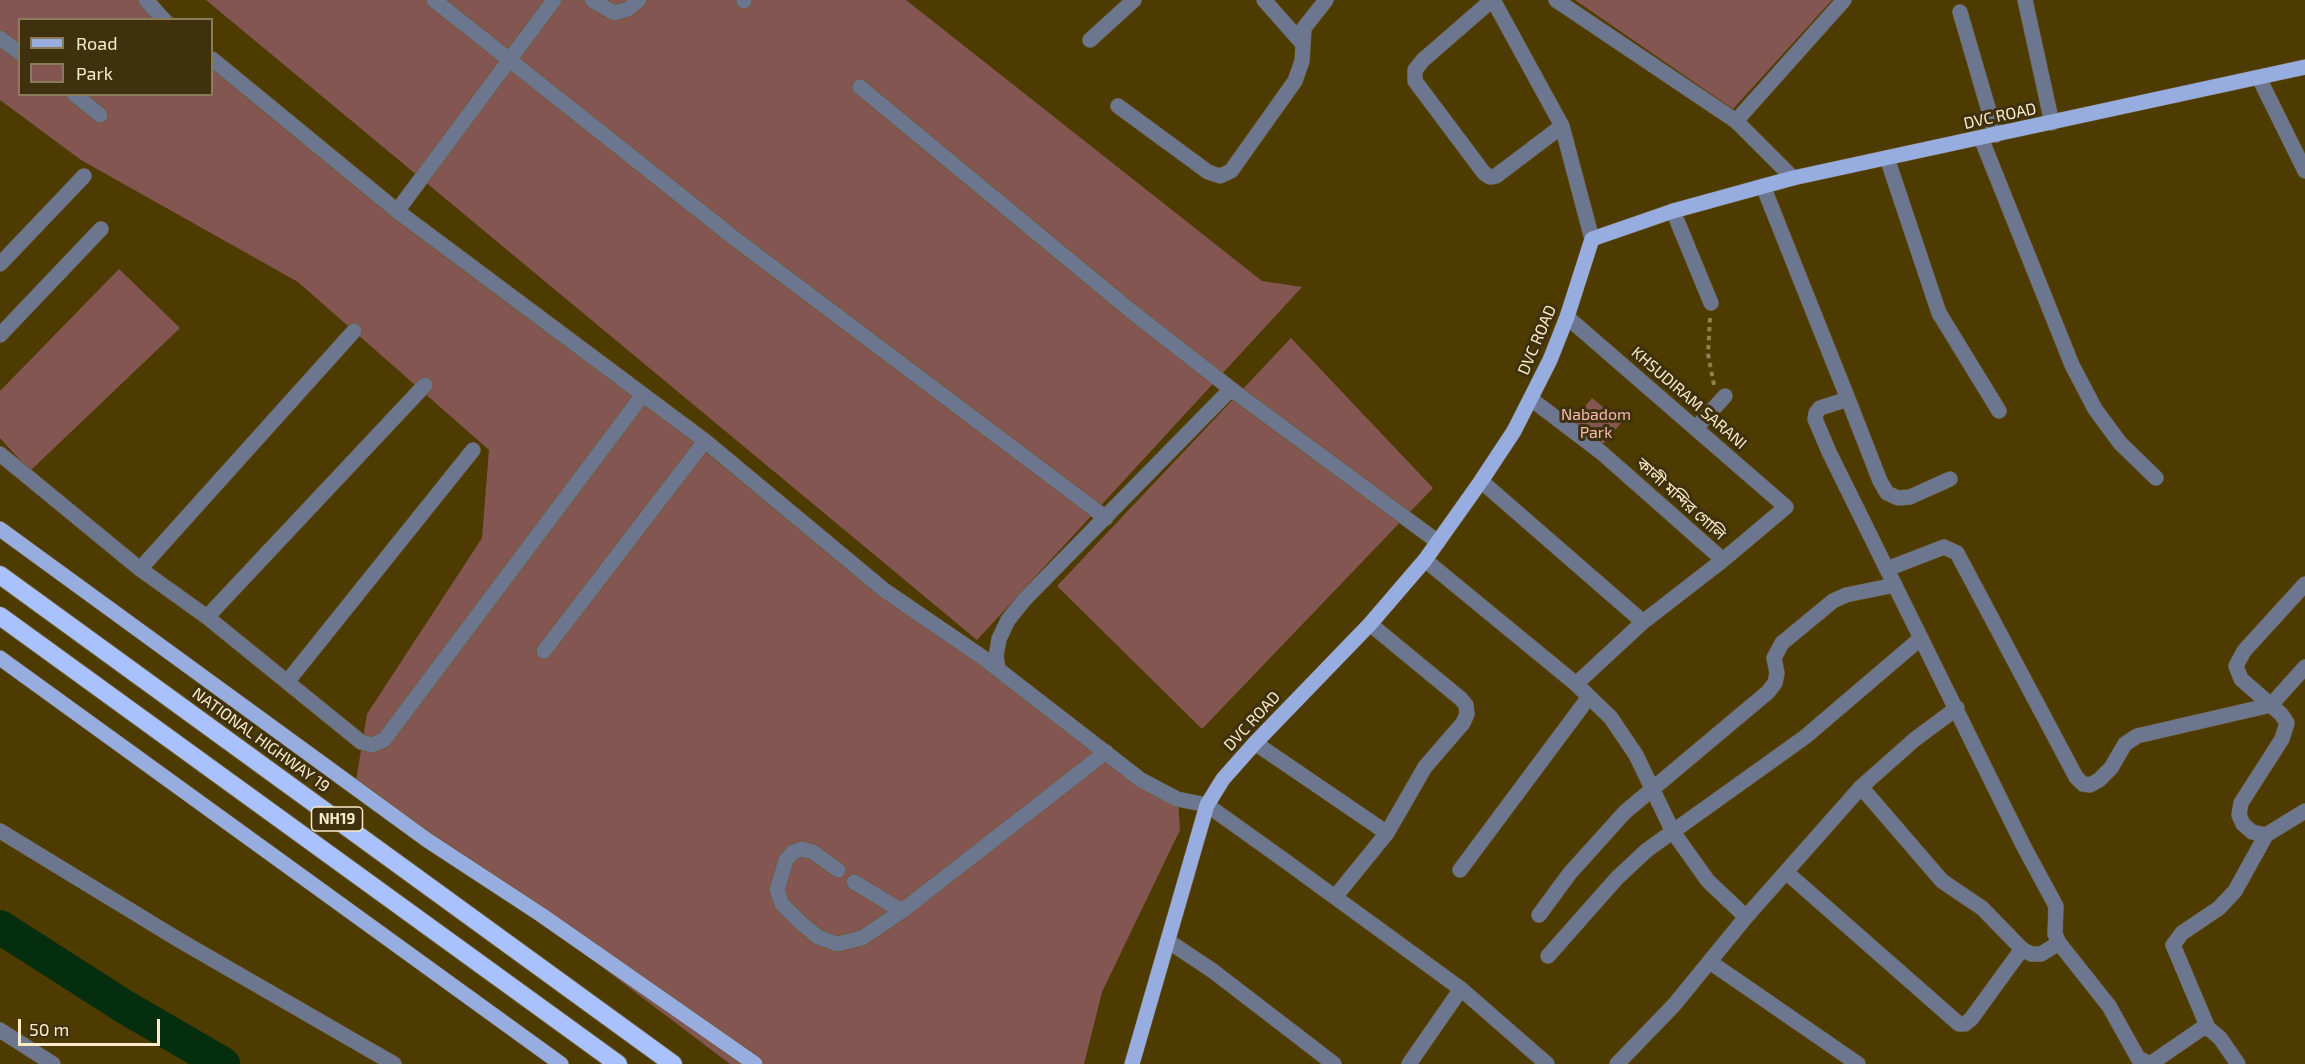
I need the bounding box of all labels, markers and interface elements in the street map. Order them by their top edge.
legend [18,18,213,96]
text: Road [76,32,117,54]
text: Park [76,62,113,84]
street label: DVC ROAD [1962,99,2038,133]
street label: DVC ROAD [1514,302,1560,378]
street label: KHSUDIRAM SARANI [1628,343,1750,453]
park label: Nabadom Park [1561,405,1631,443]
street label: কালী মন্দির গোলি [1633,454,1729,544]
street label: NATIONAL HIGHWAY 19 [189,684,333,796]
street label: DVC ROAD [1220,687,1284,755]
road number: NH19 [312,807,362,831]
scale bar [21,1007,164,1045]
text: 50 m [29,1018,69,1040]

